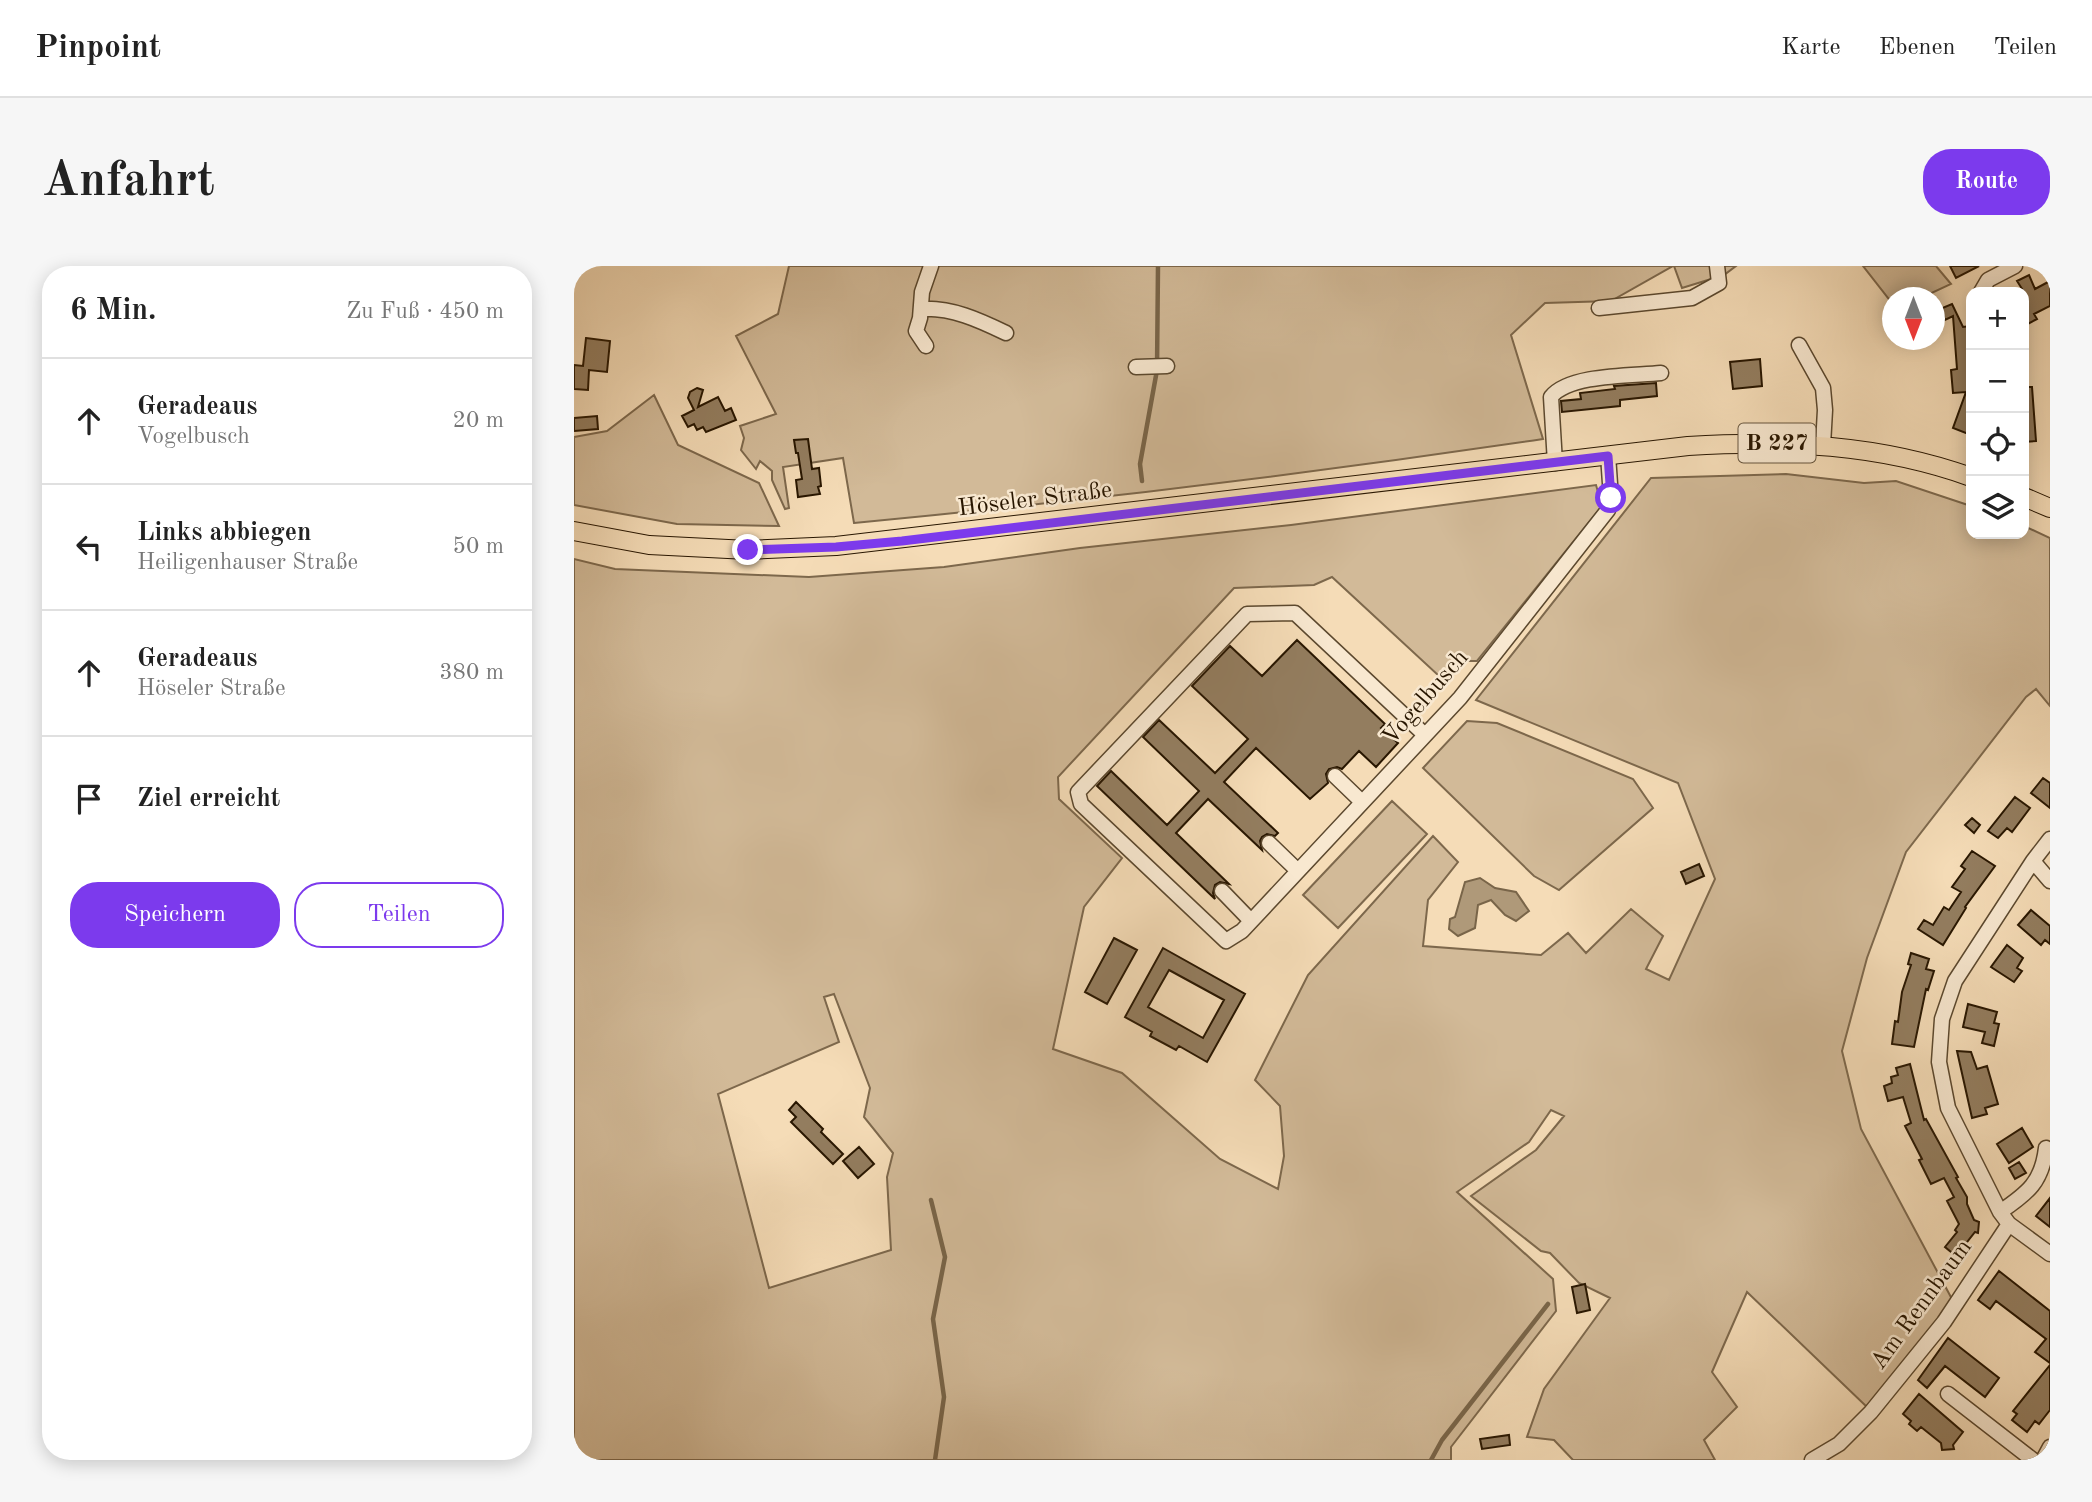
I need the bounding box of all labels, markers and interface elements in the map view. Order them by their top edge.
text: Pinpoint [35,32,161,65]
text: Karte [1781,36,1841,60]
text: Ebenen [1879,36,1955,60]
text: Teilen [1993,36,2057,60]
button: Route [1923,149,2050,215]
text: Anfahrt [42,158,215,207]
north arrow [1882,287,1945,350]
map controls [1966,287,2029,539]
button: + [1966,287,2029,350]
text: 6 Min. [70,296,156,326]
text: Zu Fuß · 450 m [346,300,504,323]
button: − [1966,350,2029,413]
text: Geradeaus [137,394,257,420]
icon: ahead [70,402,108,440]
text: 20 m [453,409,504,432]
button: locate [1966,413,2029,476]
road number: B 227 [1738,424,1816,462]
text: Vogelbusch [137,425,250,448]
button: layers [1966,476,2029,539]
street label: Höseler Straße [957,479,1113,521]
route start [1595,482,1626,513]
text: Links abbiegen [137,520,311,546]
icon: left [70,528,108,566]
route end [732,534,763,565]
text: 50 m [453,535,504,558]
text: Heiligenhauser Straße [137,551,358,574]
text: Geradeaus [137,646,257,672]
street label: Vogelbusch [1378,646,1474,750]
icon: ahead [70,654,108,692]
text: 380 m [439,661,504,684]
text: Höseler Straße [137,677,286,700]
icon: arrive [70,780,108,818]
text: Ziel erreicht [137,786,280,812]
button: Speichern [70,882,280,948]
button: Teilen [294,882,504,948]
street label: Am Rennbaum [1867,1236,1977,1374]

